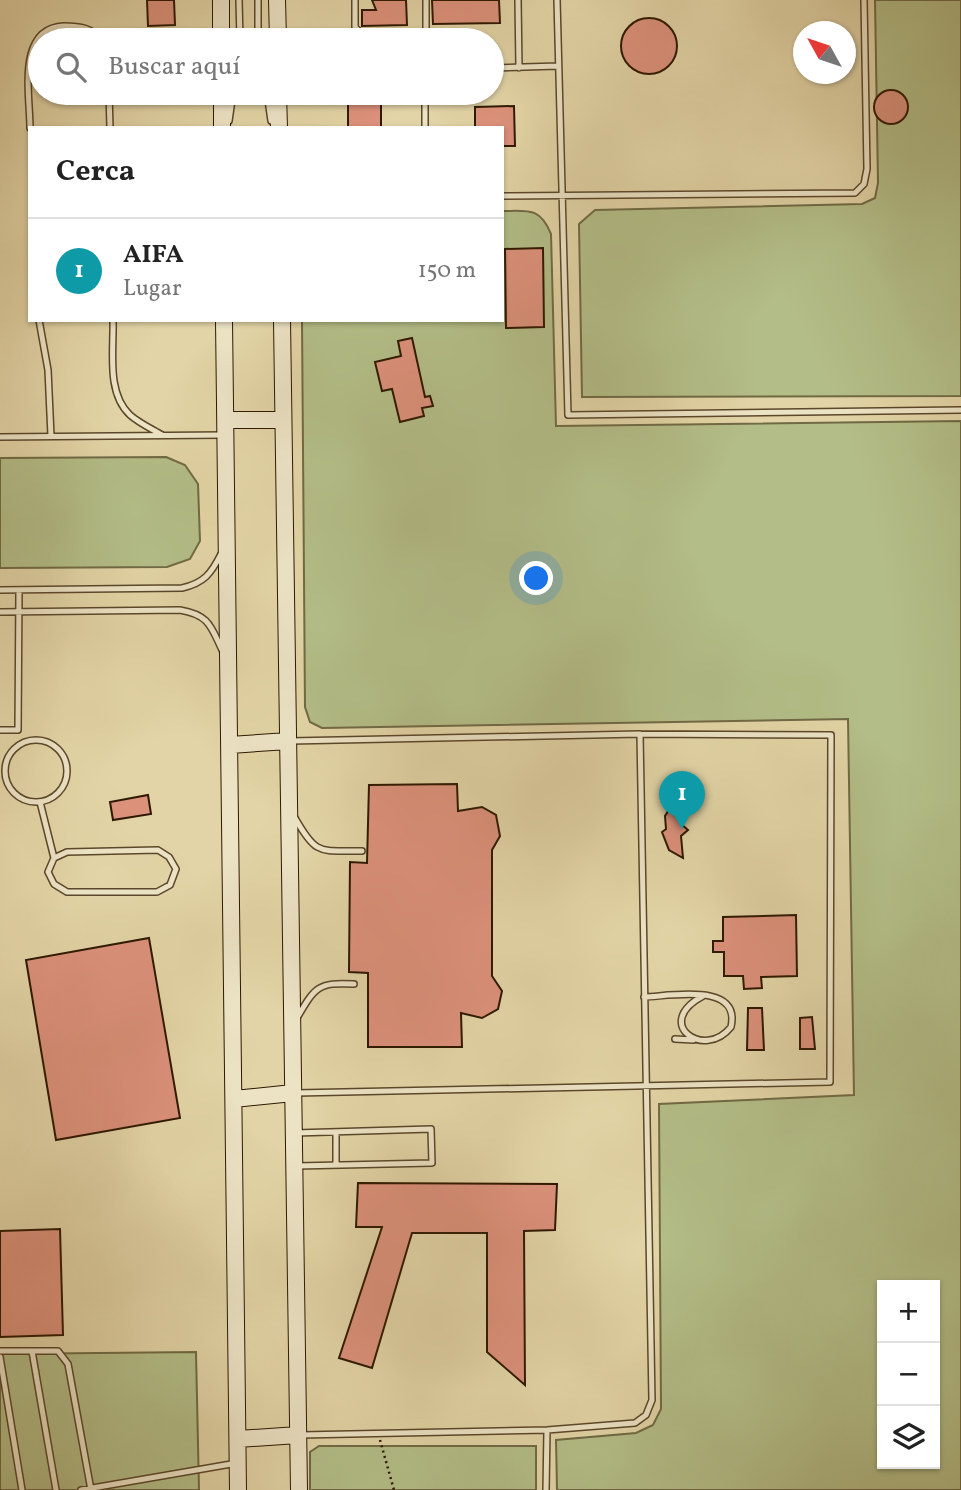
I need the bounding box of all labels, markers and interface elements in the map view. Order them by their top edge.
north arrow [793,21,856,84]
search box [28,28,504,105]
icon: search [52,48,90,86]
text: Buscar aquí [108,49,240,85]
text: Cerca [56,151,135,193]
text: AIFA [123,237,184,273]
text: 1 [74,255,84,287]
text: 150 m [418,255,476,287]
text: Lugar [123,273,182,305]
your location [519,561,553,595]
pin: 1 [659,771,705,829]
map controls [877,1280,940,1469]
button: + [877,1280,940,1343]
button: − [877,1343,940,1406]
button: layers [877,1406,940,1469]

